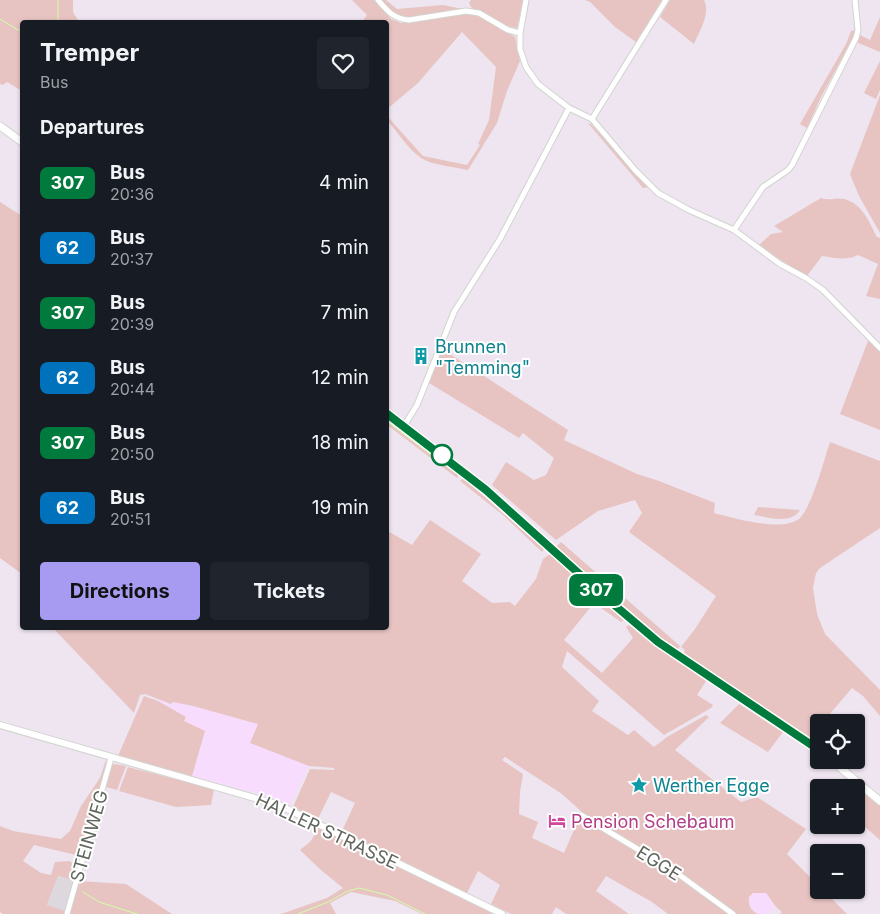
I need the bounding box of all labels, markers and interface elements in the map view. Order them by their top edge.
button: heart [317,37,369,89]
text: Tremper [40,38,139,67]
text: Bus [40,72,68,92]
text: Departures [40,116,144,139]
text: Bus [110,161,145,184]
text: 4 min [319,171,369,194]
text: 307 [51,172,84,193]
text: 20:36 [110,184,154,204]
text: Bus [110,226,145,249]
text: 5 min [320,236,369,259]
text: 62 [56,237,79,258]
text: 20:37 [110,249,153,269]
text: Bus [110,291,145,314]
text: 7 min [320,301,369,324]
text: 307 [51,302,84,323]
text: 20:39 [110,314,154,334]
place label: Brunnen "Temming" [435,336,530,378]
building icon: Brunnen "Temming" [411,346,431,366]
text: Bus [110,356,145,379]
text: 12 min [312,366,369,389]
text: 62 [56,367,79,388]
text: 20:44 [110,379,155,399]
text: Bus [110,421,145,444]
text: 18 min [312,431,369,454]
text: 307 [51,432,84,453]
text: 20:50 [110,444,154,464]
unlabelled marker [431,444,453,466]
text: Bus [110,486,145,509]
text: 19 min [312,496,369,519]
text: 62 [56,497,79,518]
text: 20:51 [110,509,151,529]
button: Directions [40,562,200,620]
button: Tickets [210,562,369,620]
line badge: 307 [567,574,625,606]
text: 307 [579,579,613,600]
map controls [810,714,865,899]
button: locate [810,714,865,769]
place icon: Werther Egge [629,775,649,795]
place label: Werther Egge [653,775,770,796]
button: + [810,779,865,834]
street label: STEINWEG [66,788,112,884]
street label: HALLER STRASSE [252,789,402,873]
hotel icon: Pension Schebaum [547,811,567,831]
place label: Pension Schebaum [571,811,735,832]
street label: EGGE [633,841,685,885]
button: − [810,844,865,899]

